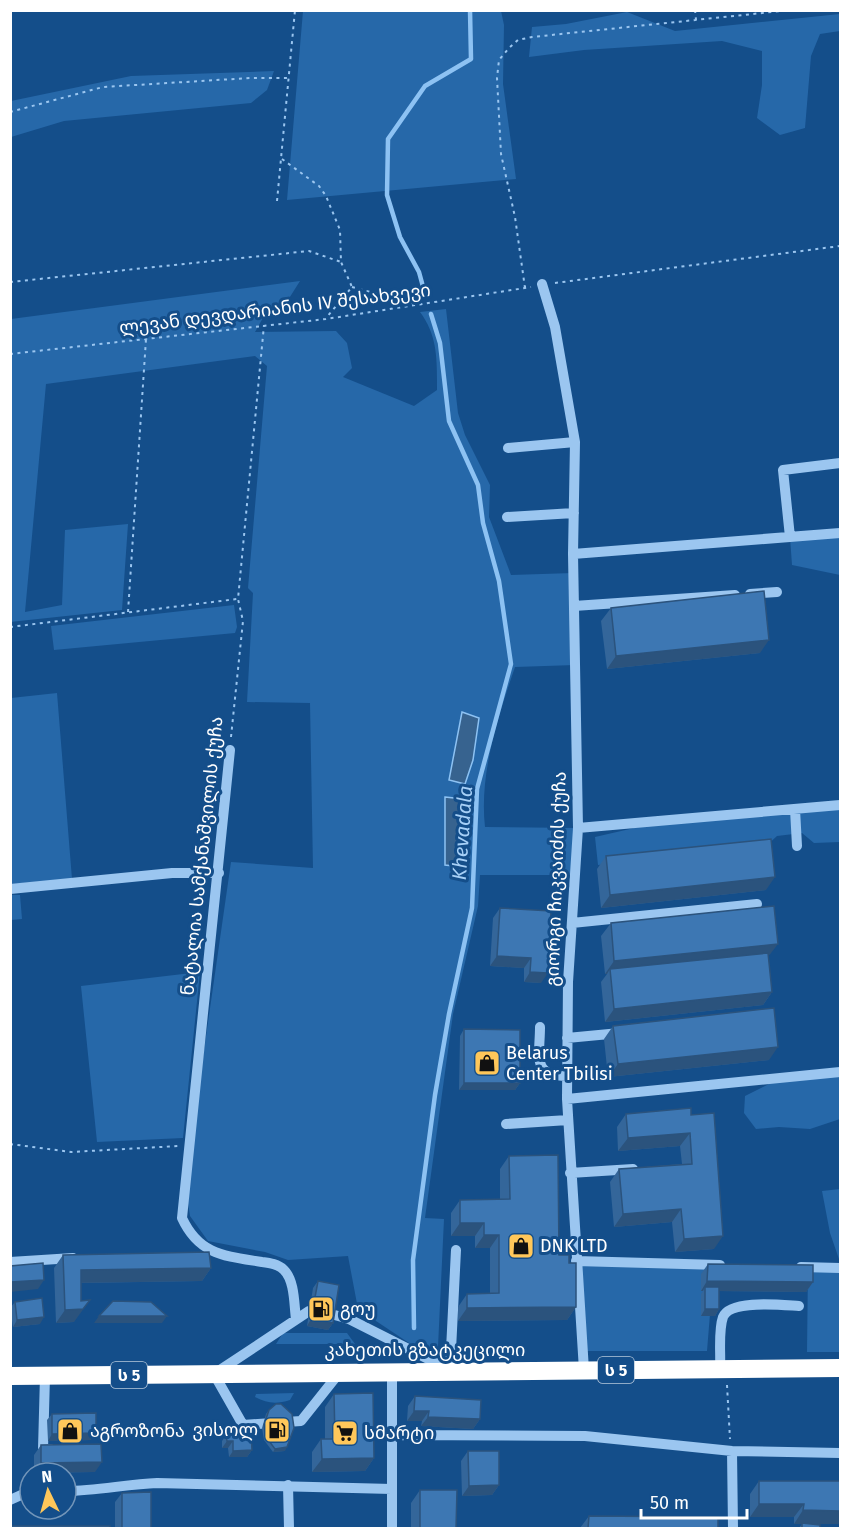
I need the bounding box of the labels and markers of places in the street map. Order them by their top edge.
place label: Belarus Center Tbilisi [506,1042,613,1085]
shop icon: Belarus Center Tbilisi [472,1048,502,1078]
shop icon: DNK LTD [506,1231,536,1261]
place label: DNK LTD [540,1235,608,1257]
fuel station icon: გოუ [306,1294,336,1324]
place label: გოუ [340,1298,376,1320]
fuel station icon: ვისოლ [262,1415,292,1445]
shop icon: აგროზონა [55,1416,85,1446]
supermarket icon: სმარტი [330,1418,360,1448]
place label: ვისოლ [192,1419,258,1441]
place label: აგროზონა [90,1420,185,1442]
place label: სმარტი [364,1422,434,1444]

